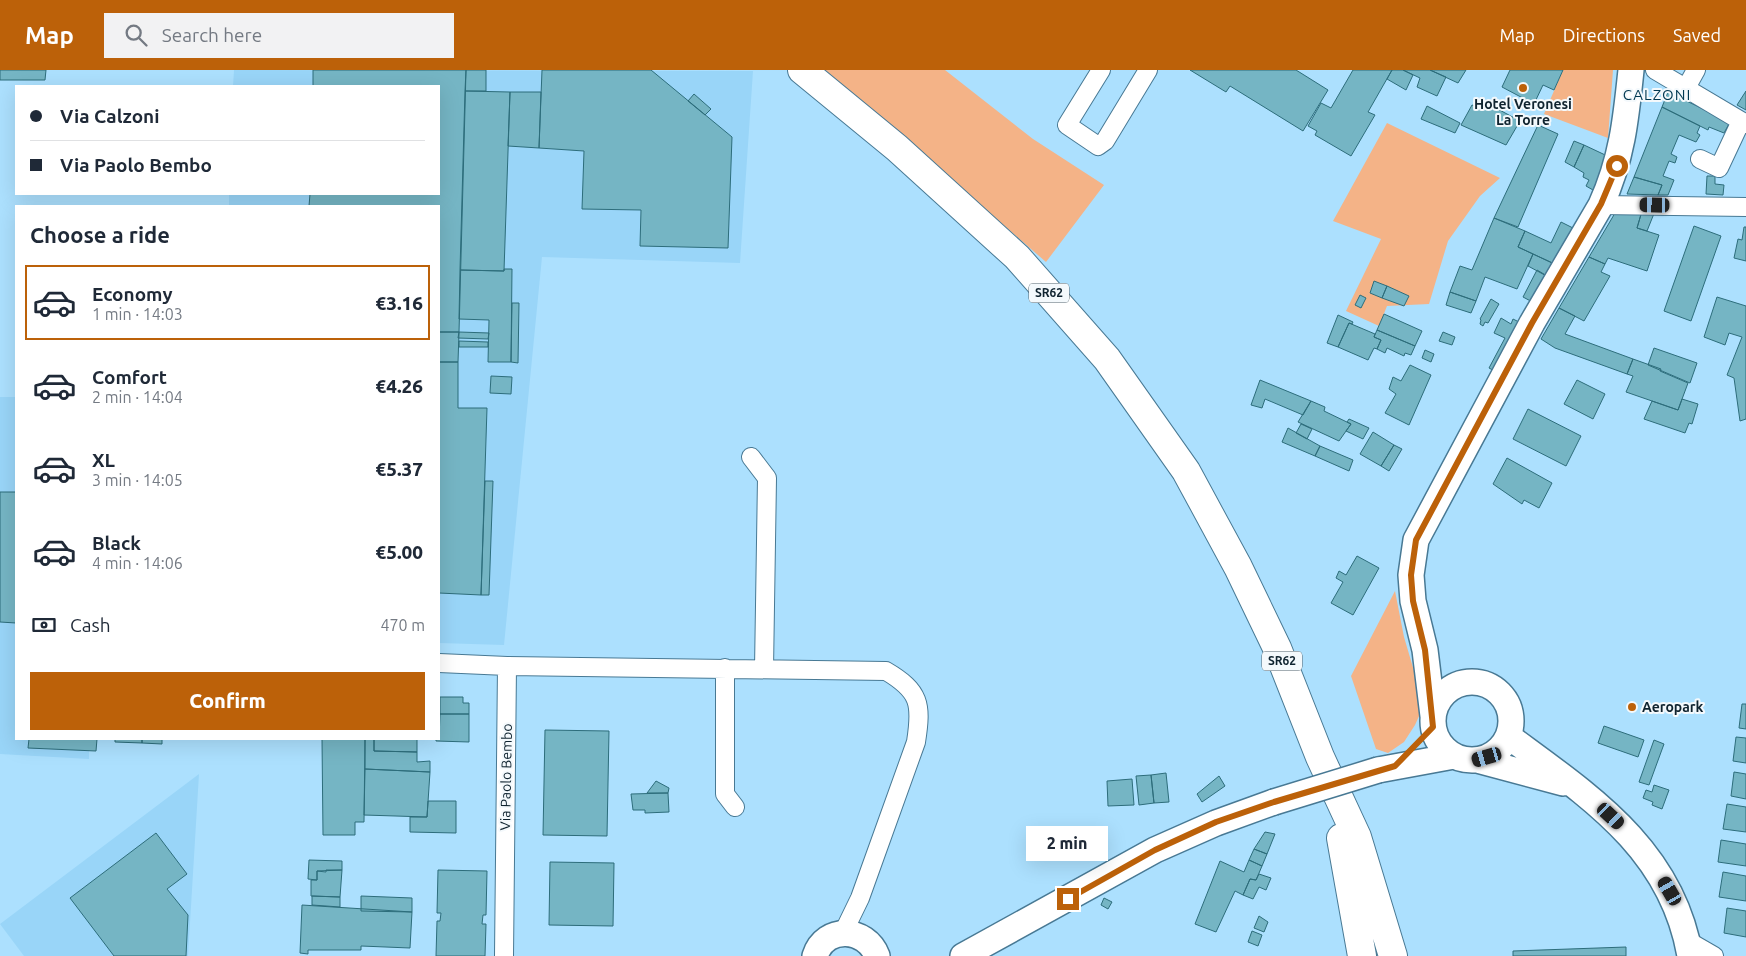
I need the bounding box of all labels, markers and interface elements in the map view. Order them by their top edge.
search box [104,13,454,58]
icon: search [122,21,150,49]
text: Map [25,22,74,49]
text: Search here [162,24,262,46]
text: Map [1499,25,1535,45]
text: Directions [1563,25,1645,45]
text: Saved [1673,25,1721,45]
marker: Hotel Veronesi La Torre [1517,82,1529,94]
district label: CALZONI [1623,86,1691,103]
place label: Hotel Veronesi La Torre [1474,96,1572,128]
text: Via Calzoni [60,105,160,127]
text: Via Paolo Bembo [60,154,212,176]
route start [1606,155,1628,177]
car [1639,197,1670,213]
text: Choose a ride [30,222,170,247]
icon: car [32,280,77,325]
text: Economy [92,283,173,305]
road number: SR62 [1029,284,1069,302]
text: €3.16 [375,292,423,314]
text: 1 min · 14:03 [92,305,183,323]
icon: car [32,363,77,408]
text: Comfort [92,366,167,388]
text: €4.26 [375,375,423,397]
text: 2 min · 14:04 [92,388,183,406]
icon: car [32,446,77,491]
text: XL [92,449,115,471]
text: €5.37 [375,458,423,480]
text: 3 min · 14:05 [92,471,183,489]
icon: car [32,529,77,574]
text: Black [92,532,141,554]
text: €5.00 [375,541,423,563]
text: 4 min · 14:06 [92,554,183,572]
icon: cash [30,611,58,639]
text: Cash [70,614,111,636]
text: 470 m [380,616,425,634]
road number: SR62 [1262,652,1302,670]
button: Confirm [30,672,425,730]
place label: Aeropark [1642,699,1704,715]
marker: Aeropark [1626,701,1638,713]
street label: Via Paolo Bembo [497,723,515,831]
car [1470,746,1503,768]
car [1594,800,1627,832]
callout: 2 min [1027,826,1109,862]
text: 2 min [1047,834,1087,852]
car [1656,874,1683,908]
route end [1057,888,1079,910]

